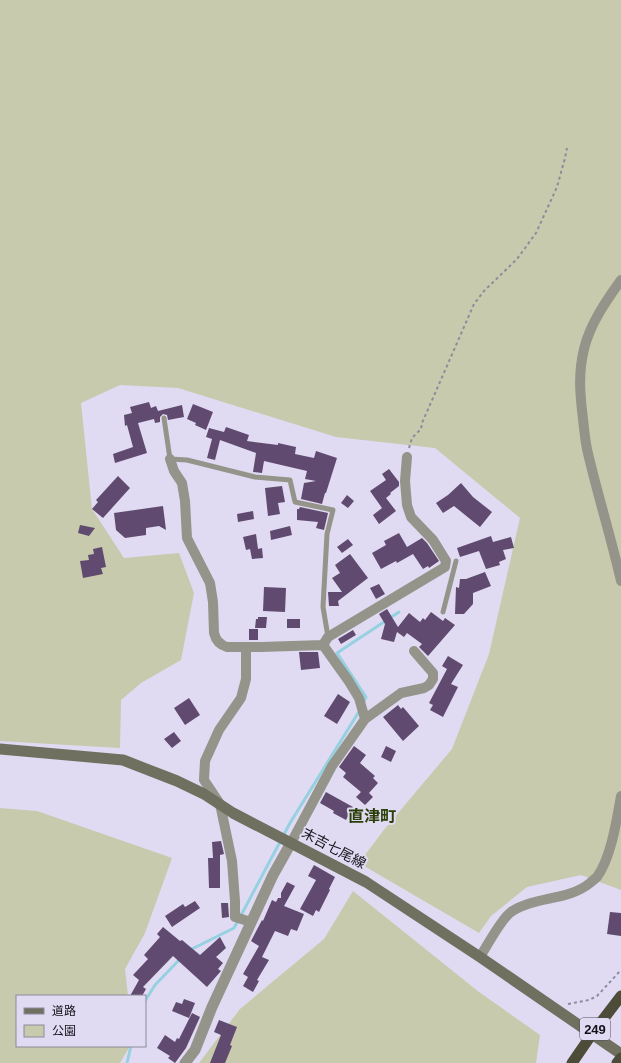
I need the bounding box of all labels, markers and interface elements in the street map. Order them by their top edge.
district label: 直津町 [348,807,396,825]
street label: 末吉七尾線 [299,825,369,871]
legend [16,995,146,1047]
text: 道路 [52,1004,76,1018]
road number: 249 [580,1018,610,1040]
text: 公園 [52,1024,76,1038]

